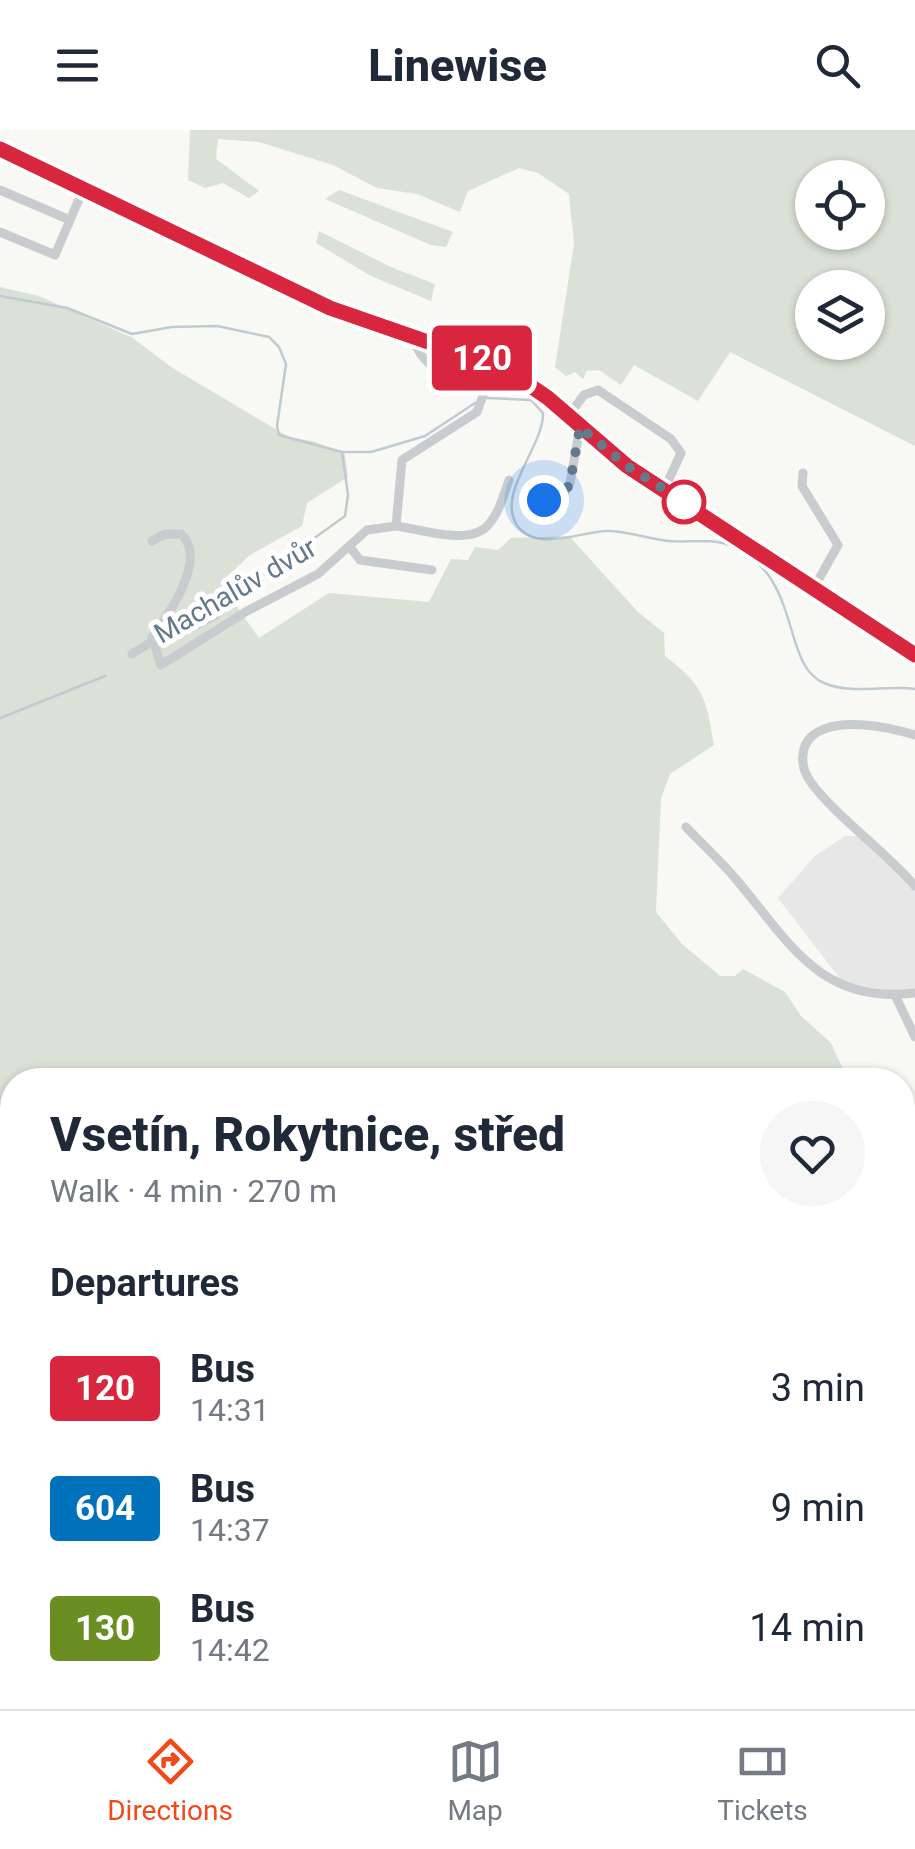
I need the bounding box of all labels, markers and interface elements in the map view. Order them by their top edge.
icon: menu [50,38,105,93]
icon: search [810,38,865,93]
text: Linewise [368,39,547,92]
map controls [795,160,885,360]
button: locate [795,160,885,250]
button: layers [795,270,885,360]
line badge: 120 [424,326,540,390]
text: 120 [452,338,512,379]
your location [519,475,569,525]
unlabelled marker [663,481,705,523]
street label: Machalův dvůr [148,530,323,650]
button: heart [760,1101,865,1206]
text: Vsetín, Rokytnice, střed [50,1106,565,1163]
text: Walk · 4 min · 270 m [50,1172,337,1210]
text: Departures [50,1261,240,1305]
text: Bus [190,1347,255,1391]
text: 3 min [771,1366,865,1410]
text: 120 [75,1368,135,1409]
text: 14:31 [190,1391,270,1429]
text: Bus [190,1467,255,1511]
text: 9 min [771,1486,865,1530]
text: 604 [75,1488,135,1529]
text: 14:37 [190,1511,270,1549]
text: Bus [190,1587,255,1631]
text: 14 min [749,1606,865,1650]
text: 130 [75,1608,135,1649]
text: 14:42 [190,1631,270,1669]
tab: Directions [107,1734,233,1827]
tab: Map [447,1734,503,1827]
tab: Tickets [717,1734,808,1827]

